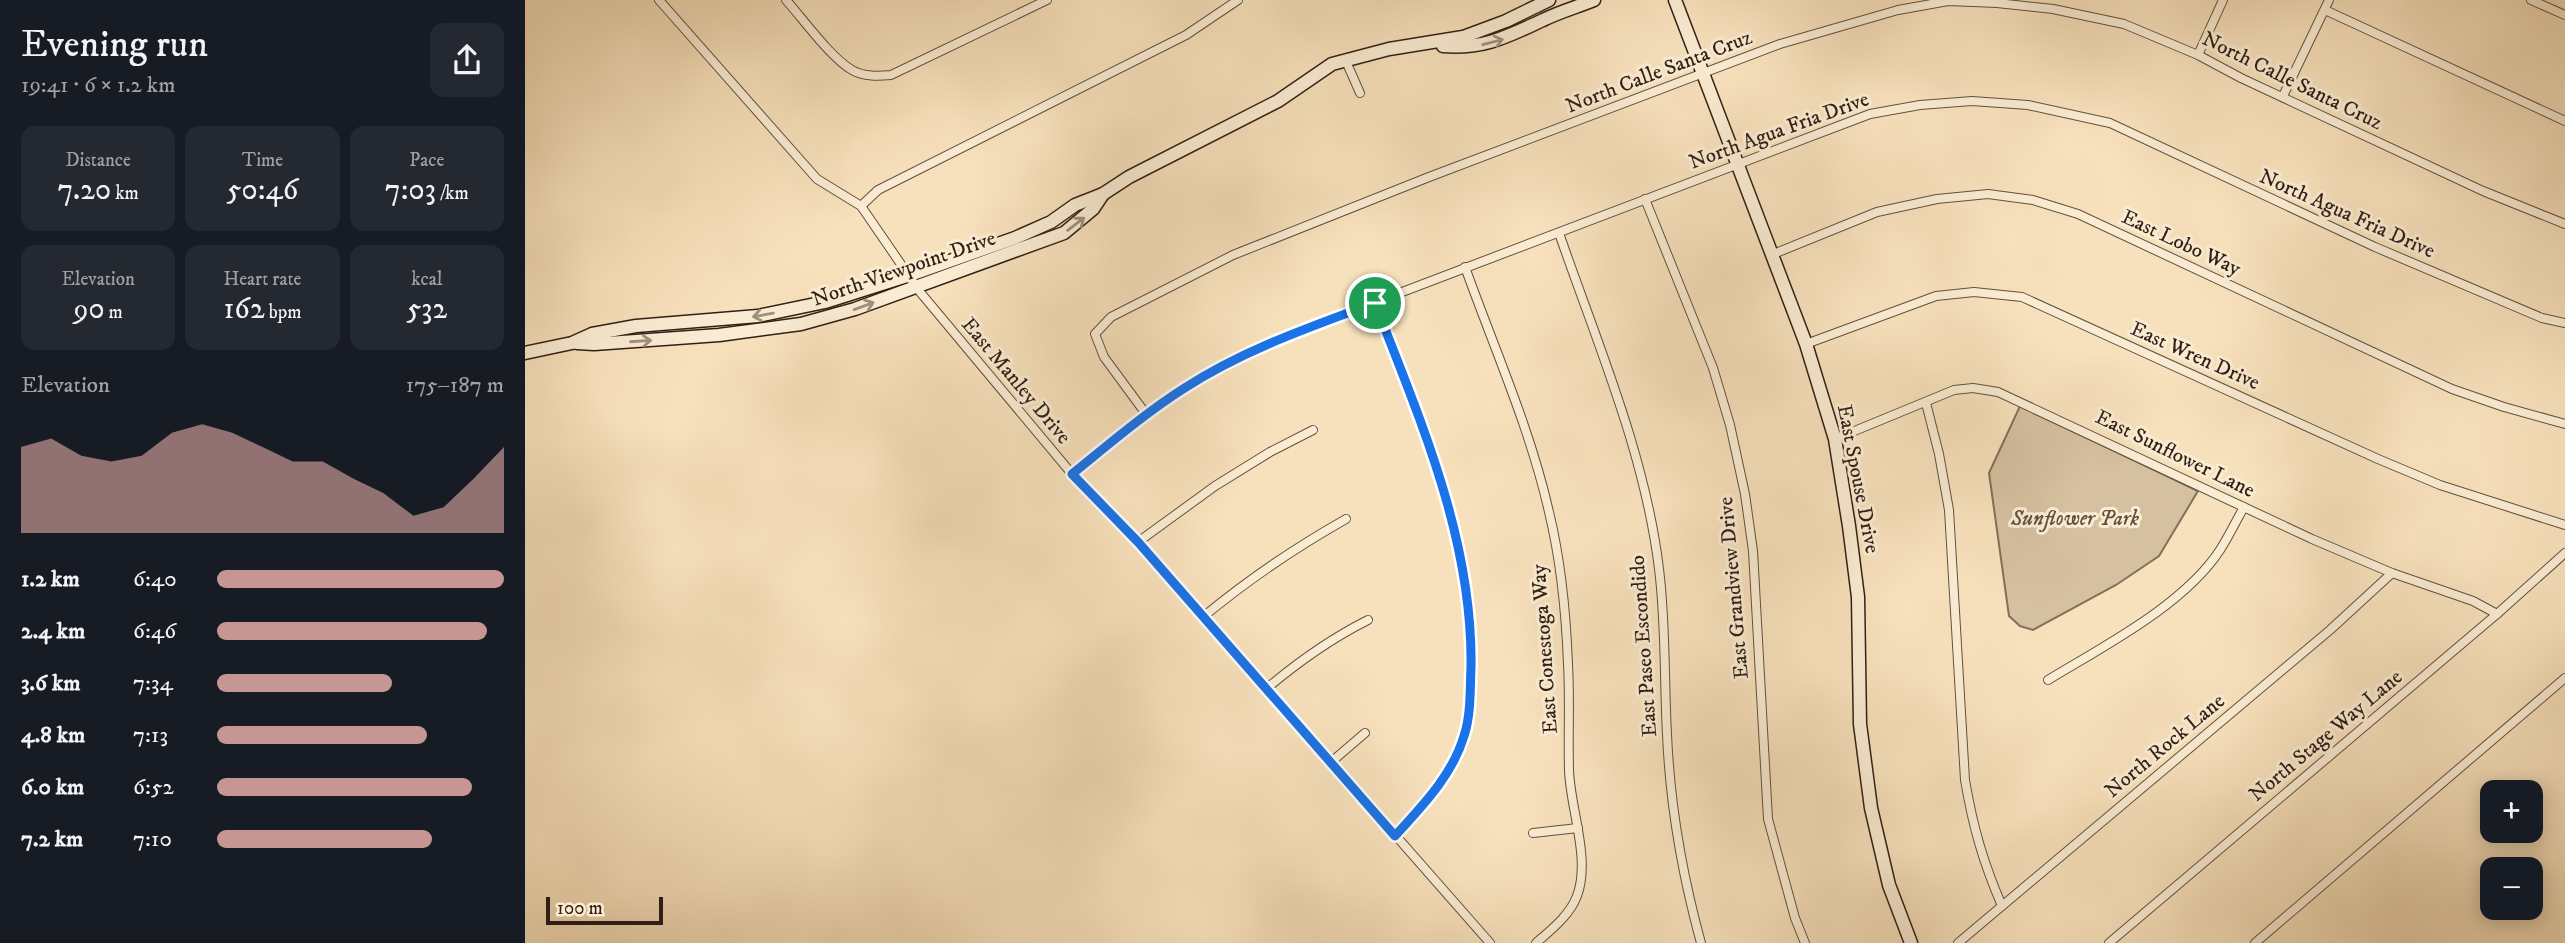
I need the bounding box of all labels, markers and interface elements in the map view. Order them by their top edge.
text: Evening run [21,21,208,69]
button: share [430,23,504,97]
street label: North Calle Santa Cruz [1562,24,1756,120]
street label: North Calle Santa Cruz [2198,26,2386,136]
one-way arrow [1481,34,1503,47]
text: 19:41 · 6 × 1.2 km [21,71,176,100]
street label: North Agua Fria Drive [1686,86,1873,176]
text: Distance [65,149,131,172]
text: Time [242,149,283,172]
text: Pace [409,149,444,172]
street label: North Agua Fria Drive [2255,164,2439,265]
text: 7.20 [57,172,111,209]
text: 50:46 [227,172,298,209]
text: 7:03 [385,172,436,209]
text: km [111,182,139,205]
text: /km [436,182,469,205]
street label: East Lobo Way [2117,204,2246,282]
one-way arrow [1066,216,1085,231]
street label: North Viewpoint Drive [809,225,1000,313]
text: Elevation [61,268,135,291]
text: Heart rate [224,268,301,291]
text: kcal [411,268,442,291]
pin [1345,273,1405,333]
icon: arrive [1356,284,1394,322]
text: 90 [73,291,105,328]
text: 162 [223,291,265,328]
text: 532 [406,291,447,328]
one-way arrow [853,298,875,311]
text: m [105,301,123,324]
text: bpm [265,301,302,324]
one-way arrow [752,309,775,322]
street label: East Manley Drive [955,312,1077,450]
street label: East Wren Drive [2126,316,2264,396]
one-way arrow [629,334,651,347]
text: Elevation [21,371,110,400]
text: 175–187 m [406,371,504,400]
street label: East Spouse Drive [1831,402,1885,556]
street label: East Sunflower Lane [2091,404,2259,504]
street label: East Grandview Drive [1713,496,1755,680]
park label: Sunflower Park [2010,506,2139,532]
street label: East Paseo Escondido [1625,554,1663,738]
street label: East Conestoga Way [1526,562,1564,735]
text: 1.2 km [21,565,80,594]
text: 6:40 [133,565,177,594]
text: 2.4 km [21,617,85,646]
text: 6:46 [133,617,176,646]
street label: North Stage Way Lane [2244,664,2408,808]
text: 3.6 km [21,669,81,698]
text: 7:34 [133,669,173,698]
street label: North Rock Lane [2100,688,2231,804]
text: 4.8 km [21,721,85,750]
text: 7:13 [133,721,168,750]
text: 6.0 km [21,773,84,802]
text: 6:52 [133,773,174,802]
map controls [2480,780,2543,920]
button: + [2480,780,2543,843]
text: 7.2 km [21,825,83,854]
text: 7:10 [133,825,172,854]
button: − [2480,857,2543,920]
scale bar [546,894,663,926]
text: 100 m [557,897,603,920]

